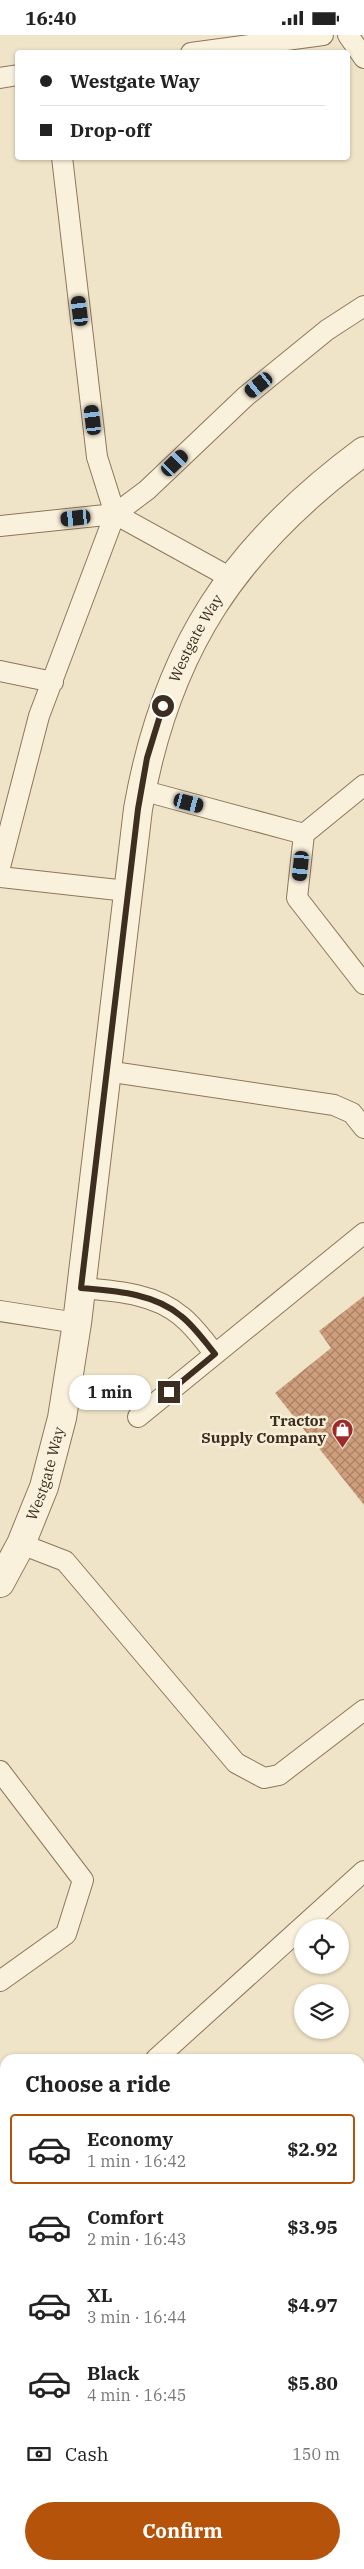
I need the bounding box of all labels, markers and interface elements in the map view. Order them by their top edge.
text: 16:40 [25,6,76,30]
text: Westgate Way [70,69,200,93]
text: Drop-off [70,118,151,142]
car [70,295,89,327]
car [242,370,275,400]
car [83,404,102,436]
car [158,447,191,479]
car [60,509,91,527]
street label: Westgate Way [164,591,227,685]
route start [152,695,174,717]
car [172,792,205,814]
car [291,850,310,882]
callout: 1 min [69,1375,152,1409]
route end [158,1381,180,1403]
text: 1 min [88,1382,132,1402]
place label: Tractor Supply Company [201,1411,327,1447]
shop icon: Tractor Supply Company [330,1418,354,1449]
street label: Westgate Way [22,1425,68,1523]
map controls [294,1919,349,2039]
button: locate [294,1919,349,1974]
button: layers [294,1984,349,2039]
text: Choose a ride [25,2069,171,2098]
icon: car [27,2127,72,2172]
text: Economy [87,2127,173,2151]
text: $2.92 [287,2137,338,2161]
text: 1 min · 16:42 [87,2151,186,2171]
icon: car [27,2205,72,2250]
text: Comfort [87,2205,164,2229]
text: $3.95 [287,2215,338,2239]
text: 2 min · 16:43 [87,2229,186,2249]
icon: car [27,2283,72,2328]
text: XL [87,2283,113,2307]
text: $4.97 [287,2293,338,2317]
text: 3 min · 16:44 [87,2307,186,2327]
icon: car [27,2361,72,2406]
text: Black [87,2361,139,2385]
text: $5.80 [287,2371,338,2395]
text: 4 min · 16:45 [87,2385,186,2405]
icon: cash [25,2440,53,2468]
text: Cash [65,2442,109,2466]
text: 150 m [292,2444,340,2464]
button: Confirm [25,2502,340,2560]

